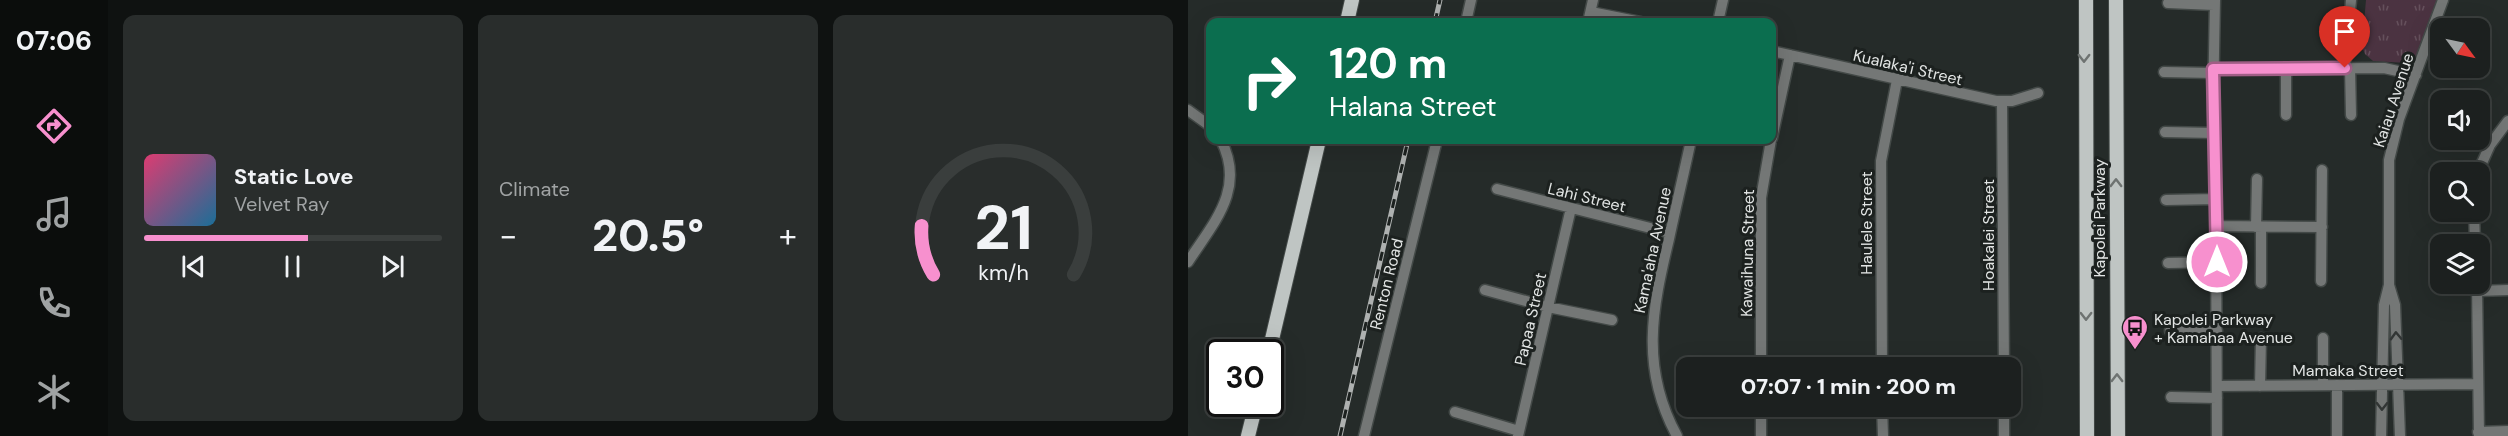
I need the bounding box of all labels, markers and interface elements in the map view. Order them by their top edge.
pin [2319,6,2370,68]
icon: arrive [2328,15,2361,48]
north arrow [2430,18,2490,78]
map controls [2430,18,2490,294]
text: 07:06 [16,23,92,58]
text: 120 m [1329,36,1447,91]
icon: right [1230,42,1308,120]
street label: Kualaka'i Street [1851,45,1965,90]
street label: Kaiau Avenue [2368,50,2419,150]
one-way arrow [2078,54,2090,63]
text: Halana Street [1329,89,1497,124]
button: sound [2430,90,2490,150]
icon: directions [33,105,75,147]
street label: Kapolei Parkway [2089,158,2110,277]
text: Static Love [234,162,354,191]
button: search [2430,162,2490,222]
street label: Haulele Street [1856,171,1877,275]
text: Climate [499,176,570,202]
street label: Lahi Street [1546,178,1628,217]
one-way arrow [2110,178,2122,187]
street label: Hoakalei Street [1978,179,1999,291]
street label: Kama'aha Avenue [1629,185,1676,315]
text: 21 [974,187,1032,268]
street label: Kawaihuna Street [1736,189,1759,317]
text: Velvet Ray [234,191,329,217]
icon: music [33,193,75,235]
text: 20.5° [592,206,704,265]
text: − [499,214,517,257]
text: + [779,214,797,257]
position arrow [2185,230,2249,294]
button: layers [2430,234,2490,294]
street label: Renton Road [1365,236,1408,332]
icon: previous [177,250,210,283]
icon: pause [276,250,309,283]
icon: next [376,250,409,283]
text: km/h [978,259,1028,287]
street label: Papaa Street [1510,271,1551,368]
icon: phone [33,282,75,324]
place label: Kapolei Parkway + Kamahaa Avenue [2154,309,2293,348]
one-way arrow [2080,312,2092,321]
bus stop icon: Kapolei Parkway + Kamahaa Avenue [2120,313,2150,351]
one-way arrow [2389,331,2402,340]
speed limit sign: 30 [1206,339,1284,417]
street label: Mamaka Street [2292,360,2404,381]
icon: climate [33,371,75,413]
text: 07:07 · 1 min · 200 m [1741,372,1956,401]
one-way arrow [2111,373,2123,382]
one-way arrow [2375,401,2388,410]

